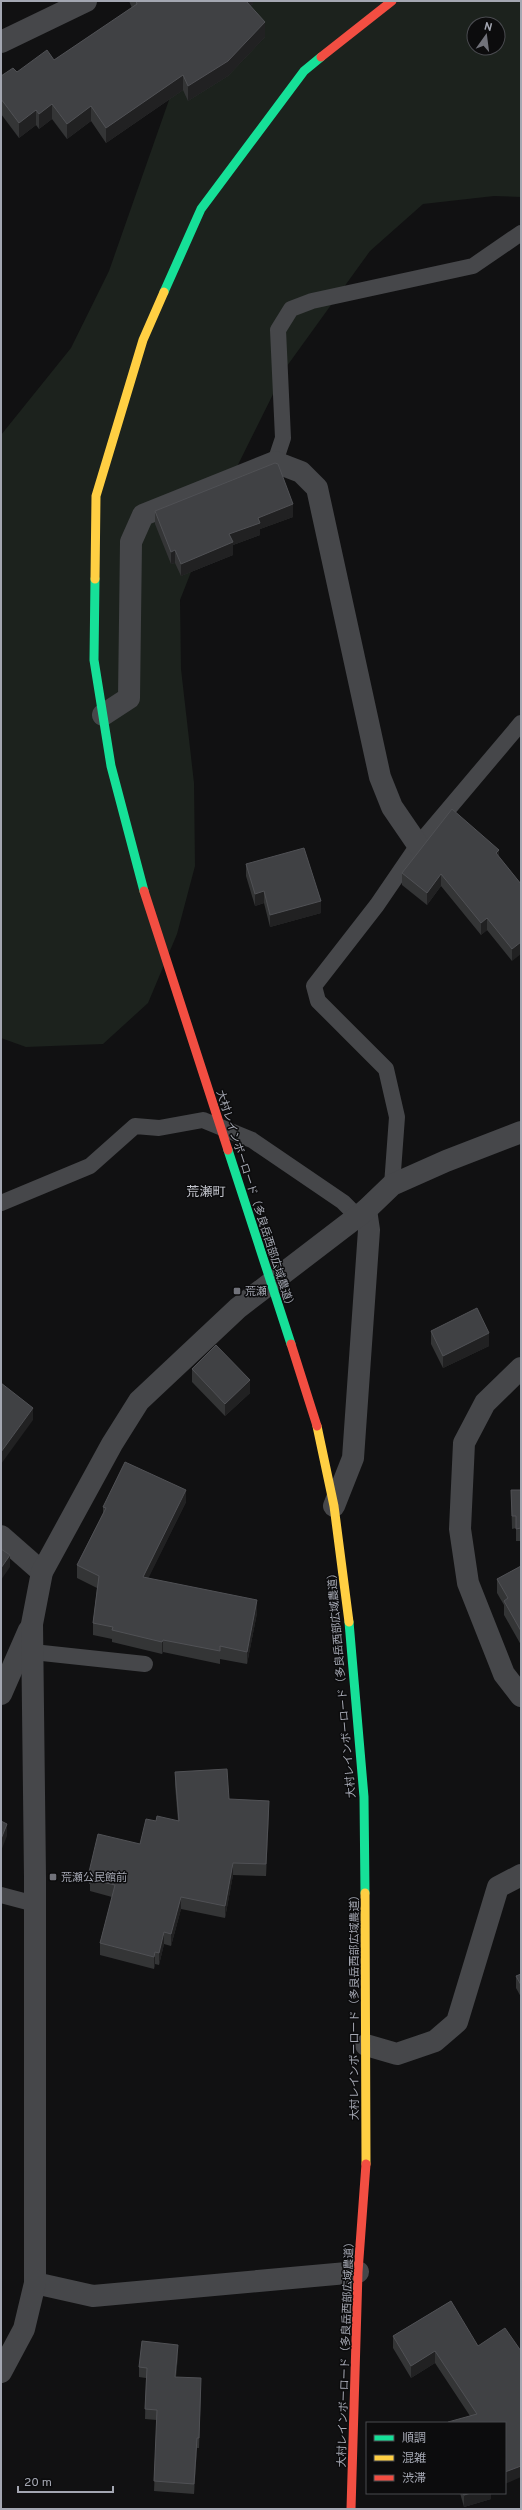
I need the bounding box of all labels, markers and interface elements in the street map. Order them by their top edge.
north arrow [466,16,506,56]
text: N [483,20,494,35]
street label: 大村レインボーロード（多良岳西部広域農道） [213,1088,297,1312]
district label: 荒瀬町 [186,1185,226,1201]
place label: 荒瀬 [245,1285,267,1299]
marker: 荒瀬 [232,1286,242,1296]
street label: 大村レインボーロード（多良岳西部広域農道） [325,1567,359,1799]
place label: 荒瀬公民館前 [61,1871,127,1885]
marker: 荒瀬公民館前 [48,1872,58,1882]
street label: 大村レインボーロード（多良岳西部広域農道） [348,1890,362,2121]
street label: 大村レインボーロード（多良岳西部広域農道） [335,2236,357,2468]
legend [366,2422,506,2494]
text: 順調 [402,2431,426,2447]
text: 混雑 [402,2451,426,2467]
scale bar [18,2468,113,2494]
text: 渋滞 [402,2471,426,2487]
text: 20 m [24,2475,52,2491]

